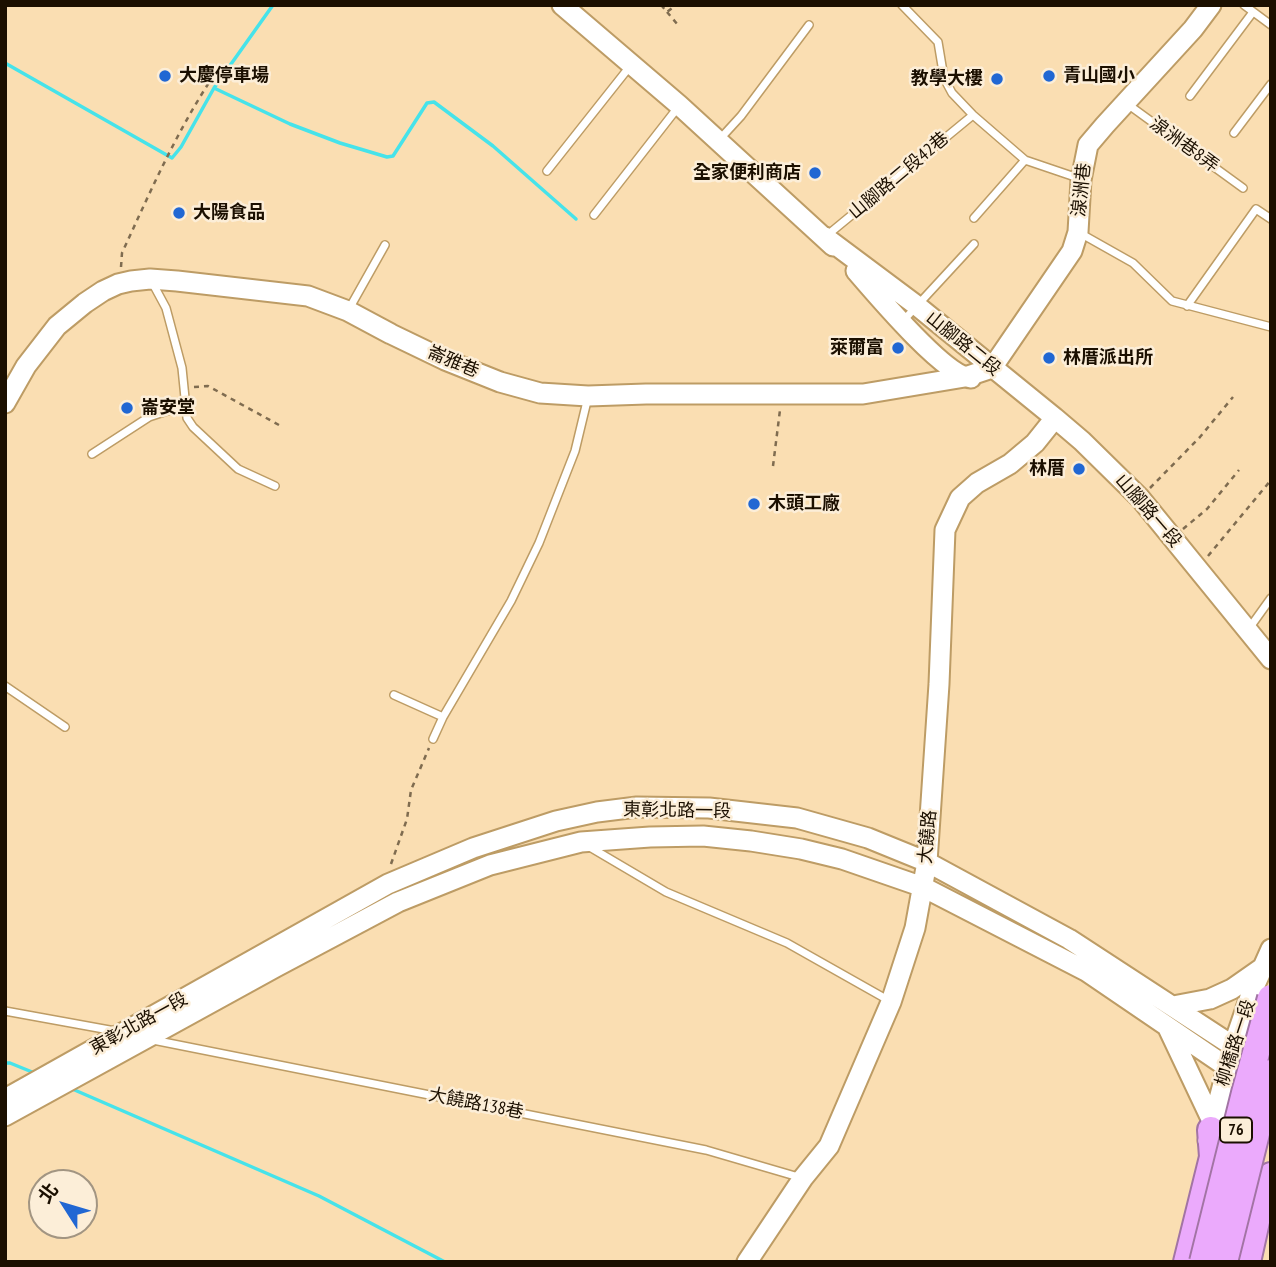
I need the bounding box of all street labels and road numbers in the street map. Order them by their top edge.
street label: 湶洲巷8弄 [1145,113,1223,177]
street label: 山腳路二段42巷 [844,128,954,224]
street label: 湶洲巷 [1068,162,1096,218]
street label: 山腳路二段 [921,307,1005,381]
street label: 崙雅巷 [424,342,482,382]
street label: 山腳路一段 [1110,470,1186,552]
street label: 東彰北路一段 [623,799,731,823]
street label: 大饒路 [915,809,941,865]
street label: 東彰北路一段 [87,988,191,1060]
street label: 柳橋路一段 [1212,997,1260,1089]
street label: 大饒路138巷 [427,1084,525,1124]
road number: 76 [1220,1118,1252,1142]

